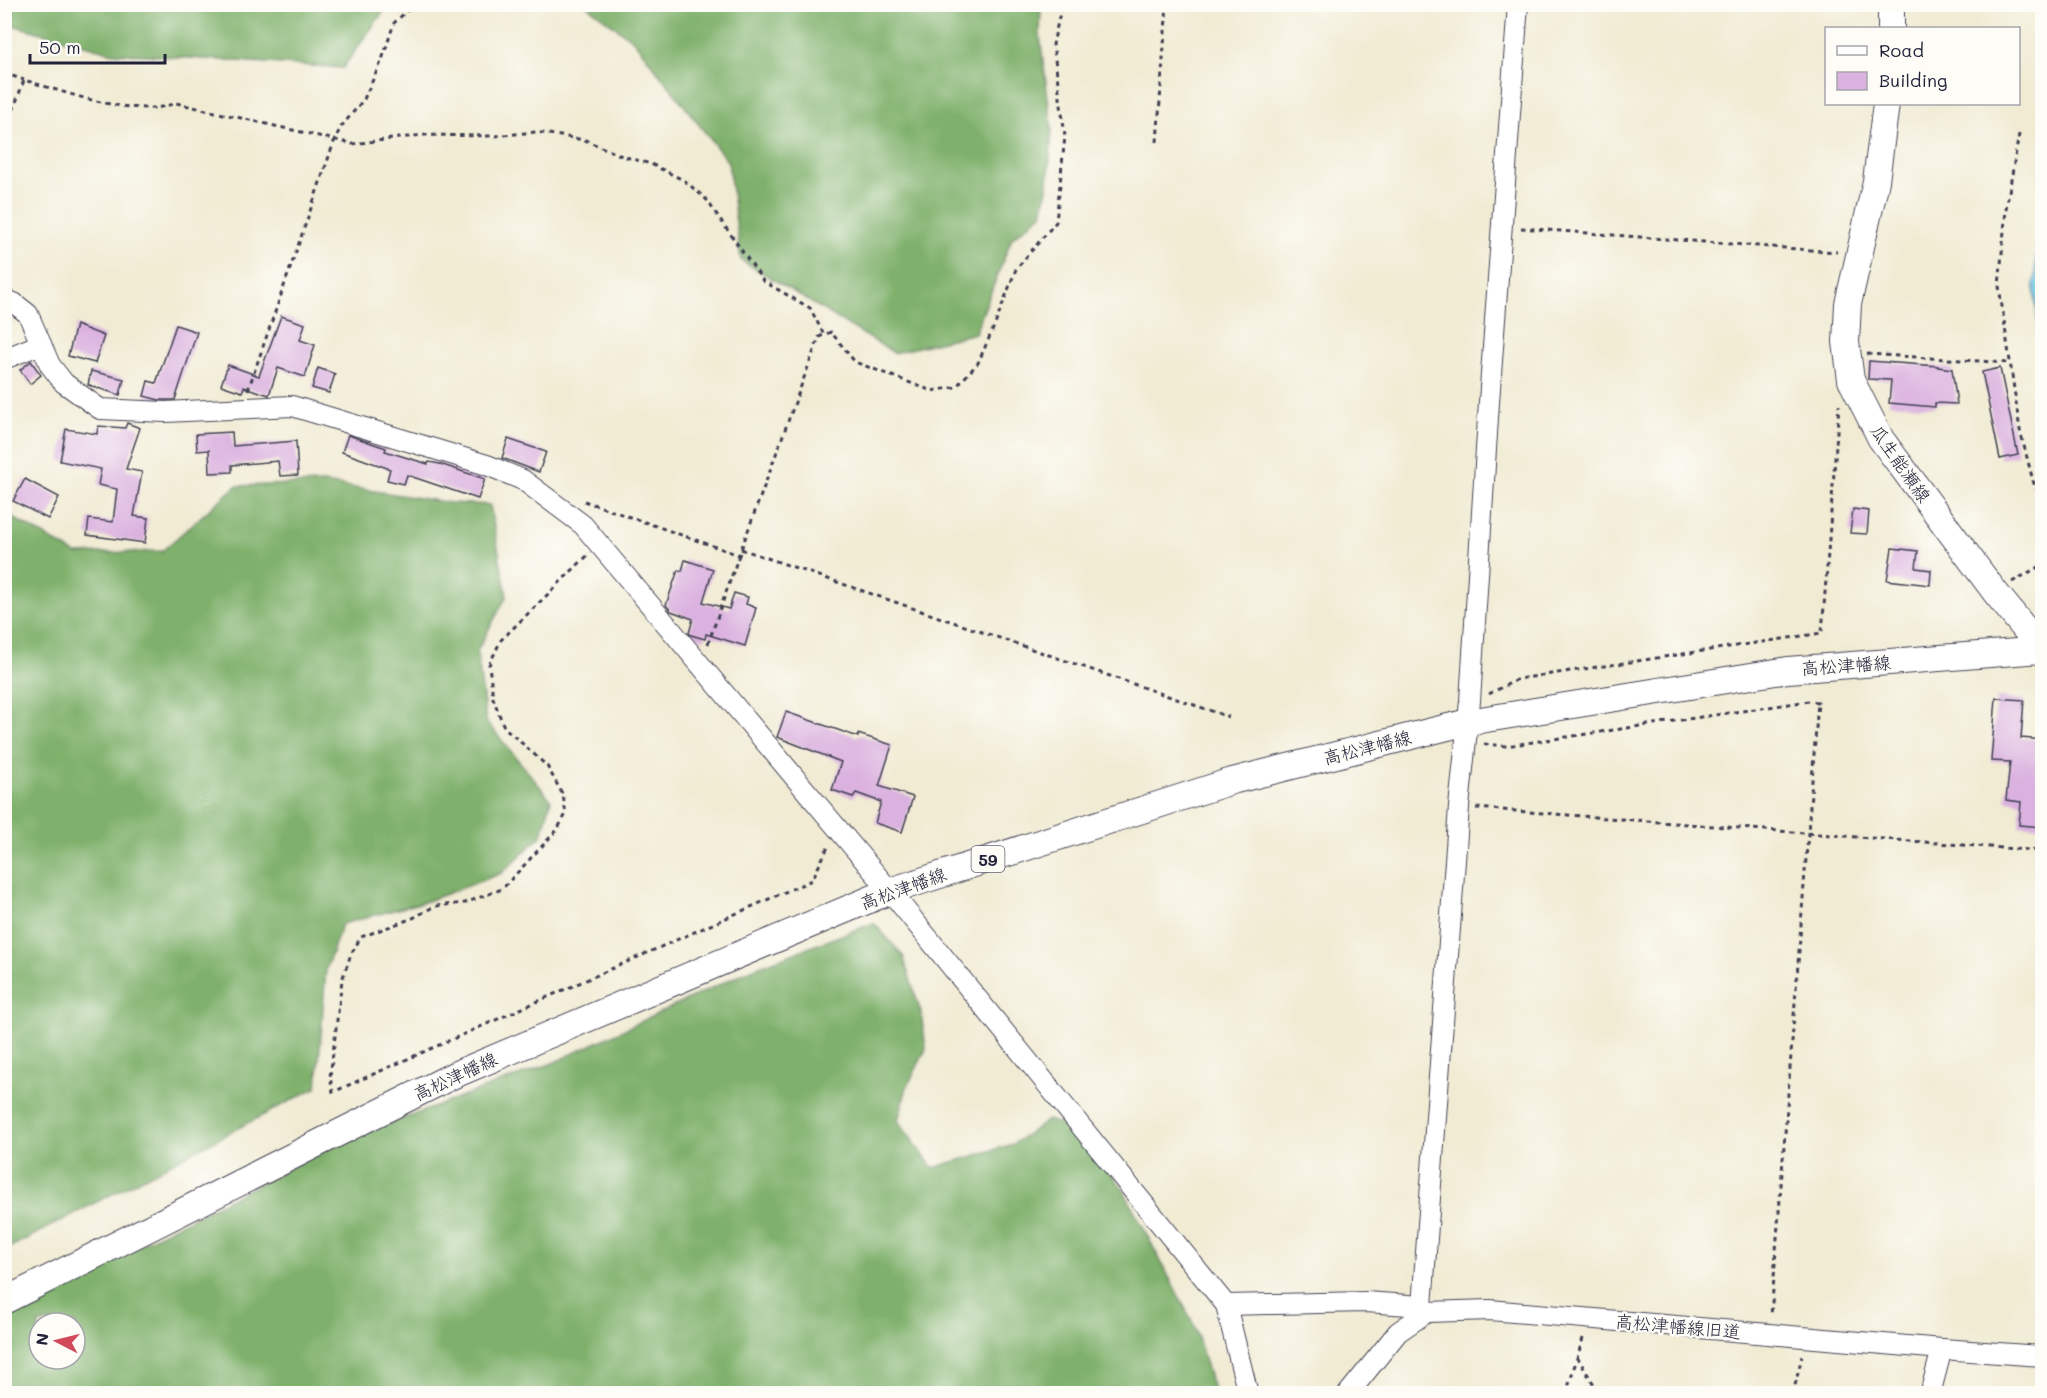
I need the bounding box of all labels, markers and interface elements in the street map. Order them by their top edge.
scale bar [30,27,165,65]
legend [1825,27,2020,105]
text: 50 m [39,35,81,59]
text: Road [1879,38,1924,62]
text: Building [1879,68,1947,92]
street label: 瓜生能瀬線 [1865,419,1937,507]
street label: 高松津幡線 [1800,650,1892,680]
street label: 高松津幡線 [1320,724,1414,770]
road number: 59 [972,846,1004,872]
street label: 高松津幡線 [857,861,949,915]
street label: 高松津幡線 [409,1046,501,1106]
street label: 高松津幡線旧道 [1614,1309,1742,1343]
north arrow [27,1311,87,1371]
text: N [30,1332,53,1346]

